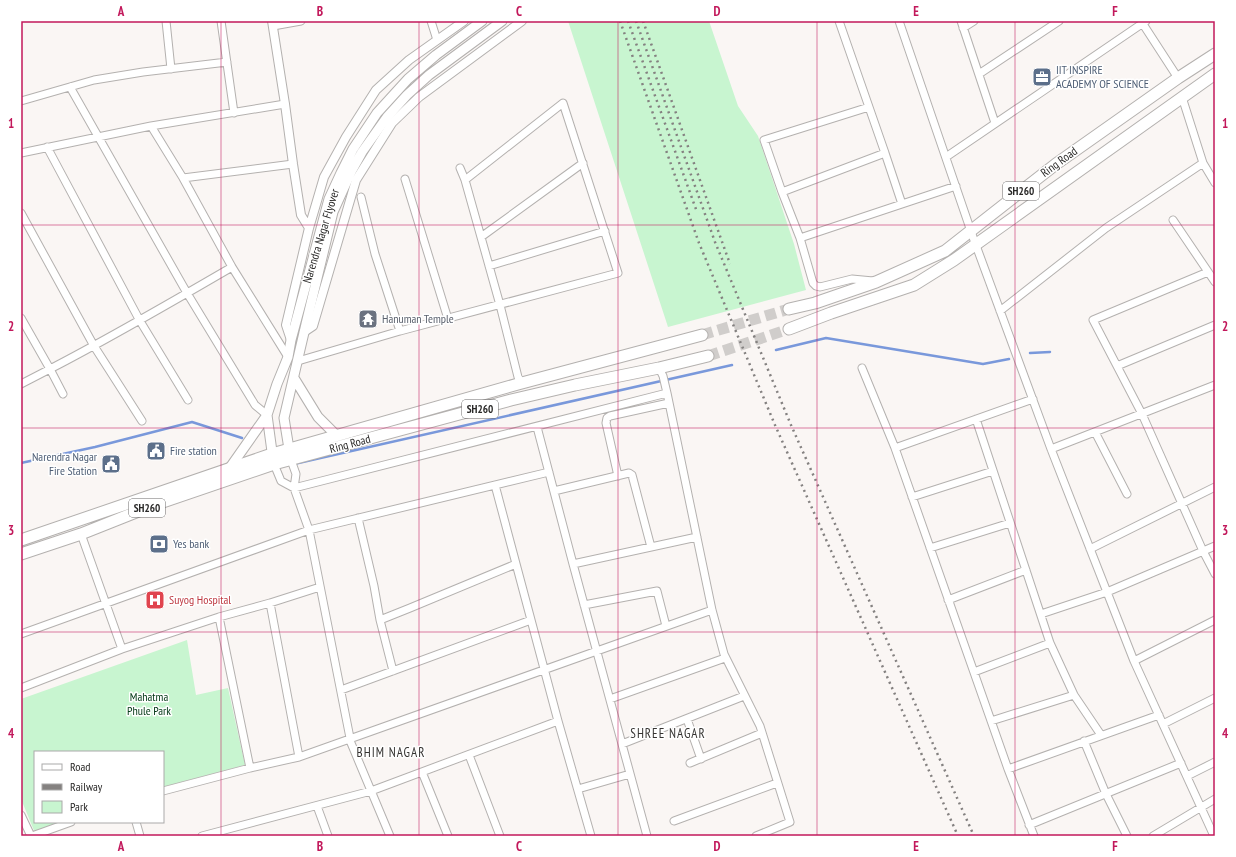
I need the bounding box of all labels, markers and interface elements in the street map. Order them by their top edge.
text: A [117,3,125,20]
text: B [317,3,323,20]
text: C [516,3,522,20]
text: D [714,3,721,20]
text: E [913,3,919,20]
text: F [1112,3,1118,20]
place label: IIT INSPIRE ACADEMY OF SCIENCE [1056,62,1149,91]
office icon: IIT INSPIRE ACADEMY OF SCIENCE [1031,66,1053,88]
text: 1 [8,115,14,132]
text: 1 [1222,115,1228,132]
street label: Ring Road [1037,143,1080,180]
road number: SH260 [1003,182,1039,200]
street label: Narendra Nagar Flyover [299,186,342,285]
temple icon: Hanuman Temple [357,308,379,330]
place label: Hanuman Temple [382,311,454,326]
text: 2 [8,318,14,335]
text: 2 [1222,318,1228,335]
road number: SH260 [462,400,498,418]
street label: Ring Road [328,431,372,456]
public building icon: Fire station [145,440,167,462]
place label: Fire station [170,443,217,458]
place label: Narendra Nagar Fire Station [32,449,98,478]
public building icon: Narendra Nagar Fire Station [100,453,122,475]
road number: SH260 [129,499,165,517]
text: 3 [8,522,14,539]
text: 3 [1222,522,1228,539]
bank icon: Yes bank [148,533,170,555]
place label: Yes bank [173,536,209,551]
hospital icon: Suyog Hospital [144,589,166,611]
place label: Suyog Hospital [169,592,231,607]
park label: Mahatma Phule Park [127,689,171,718]
text: 4 [8,725,15,742]
district label: SHREE NAGAR [630,725,706,742]
text: 4 [1222,725,1229,742]
district label: BHIM NAGAR [357,744,425,761]
legend [34,751,164,823]
text: Road [70,759,90,774]
text: Railway [70,779,103,794]
text: Park [70,799,88,814]
text: A [117,838,125,855]
text: B [317,838,323,855]
text: C [516,838,522,855]
text: D [714,838,721,855]
text: E [913,838,919,855]
text: F [1112,838,1118,855]

